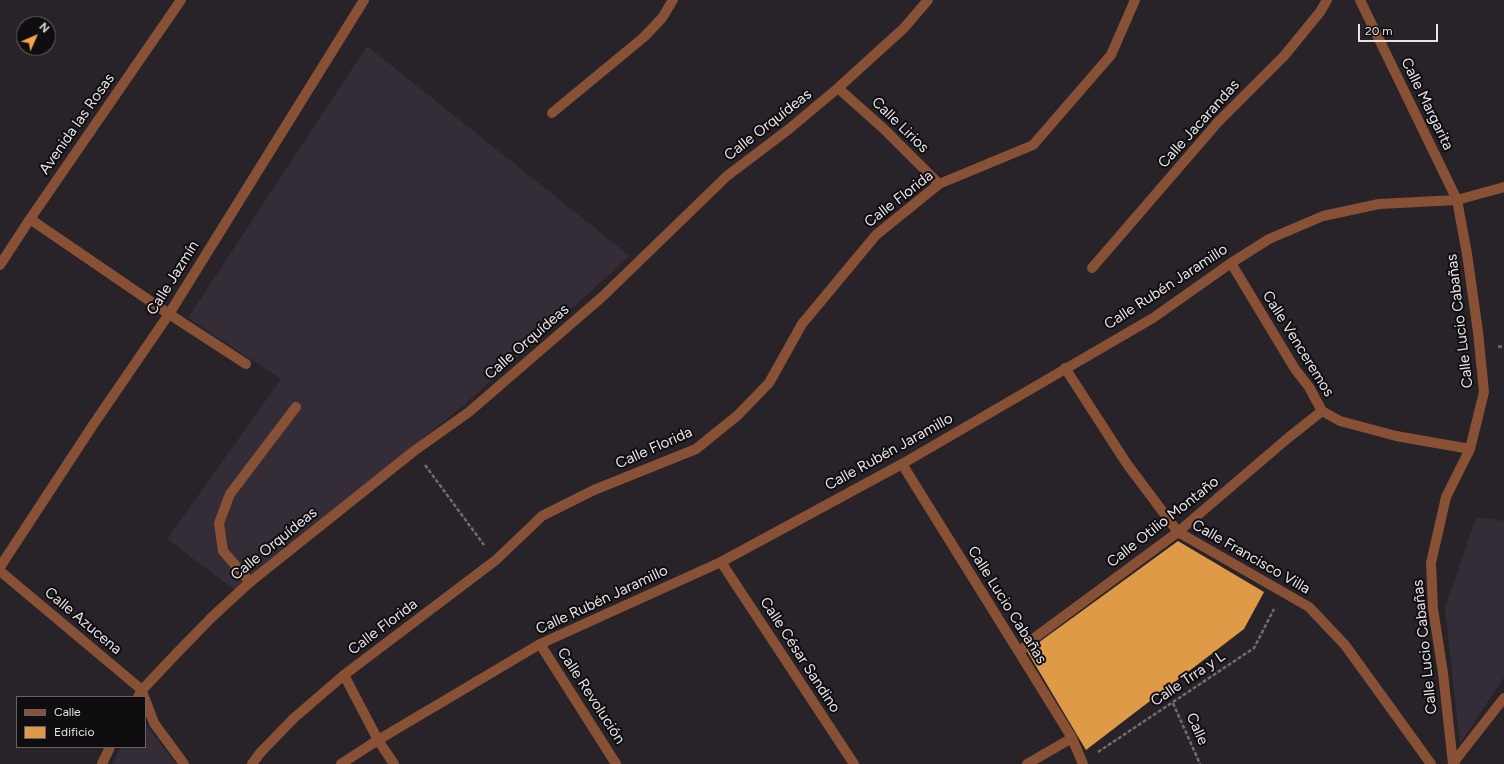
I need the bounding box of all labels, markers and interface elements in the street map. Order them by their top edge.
north arrow [16,16,56,56]
scale bar [1360,16,1440,42]
text: N [37,20,52,35]
text: 20 m [1365,24,1393,38]
street label: Calle Margarita [1397,55,1457,153]
street label: Avenida las Rosas [35,70,119,178]
street label: Calle Jacarandas [1155,76,1243,172]
street label: Calle Orquídeas [721,85,815,165]
street label: Calle Lirios [868,93,932,157]
street label: Calle Florida [861,167,937,231]
street label: Calle Jazmín [143,237,203,319]
street label: Calle Rubén Jaramillo [1101,240,1231,334]
street label: Calle Lucio Cabañas [1443,253,1477,389]
street label: Calle Venceremos [1258,288,1338,400]
street label: Calle Orquídeas [481,300,573,384]
street label: Calle Rubén Jaramillo [822,409,956,495]
street label: Calle Florida [613,423,695,473]
street label: Calle Otilio Montaño [1103,473,1223,571]
street label: Calle Orquídeas [227,504,321,584]
street label: Calle Francisco Villa [1189,516,1313,598]
street label: Calle Lucio Cabañas [964,543,1050,667]
street label: Calle Rubén Jaramillo [533,562,671,638]
street label: Calle Lucio Cabañas [1409,579,1441,715]
street label: Calle Azucena [41,584,125,658]
street label: Calle César Sandino [756,594,844,716]
street label: Calle Florida [345,595,421,659]
street label: Calle Revolución [553,645,629,747]
street label: Calle Trra y L [1148,648,1228,710]
legend [16,696,146,748]
text: Calle [54,705,81,719]
street label: Calle [1182,710,1212,748]
text: Edificio [54,725,94,739]

